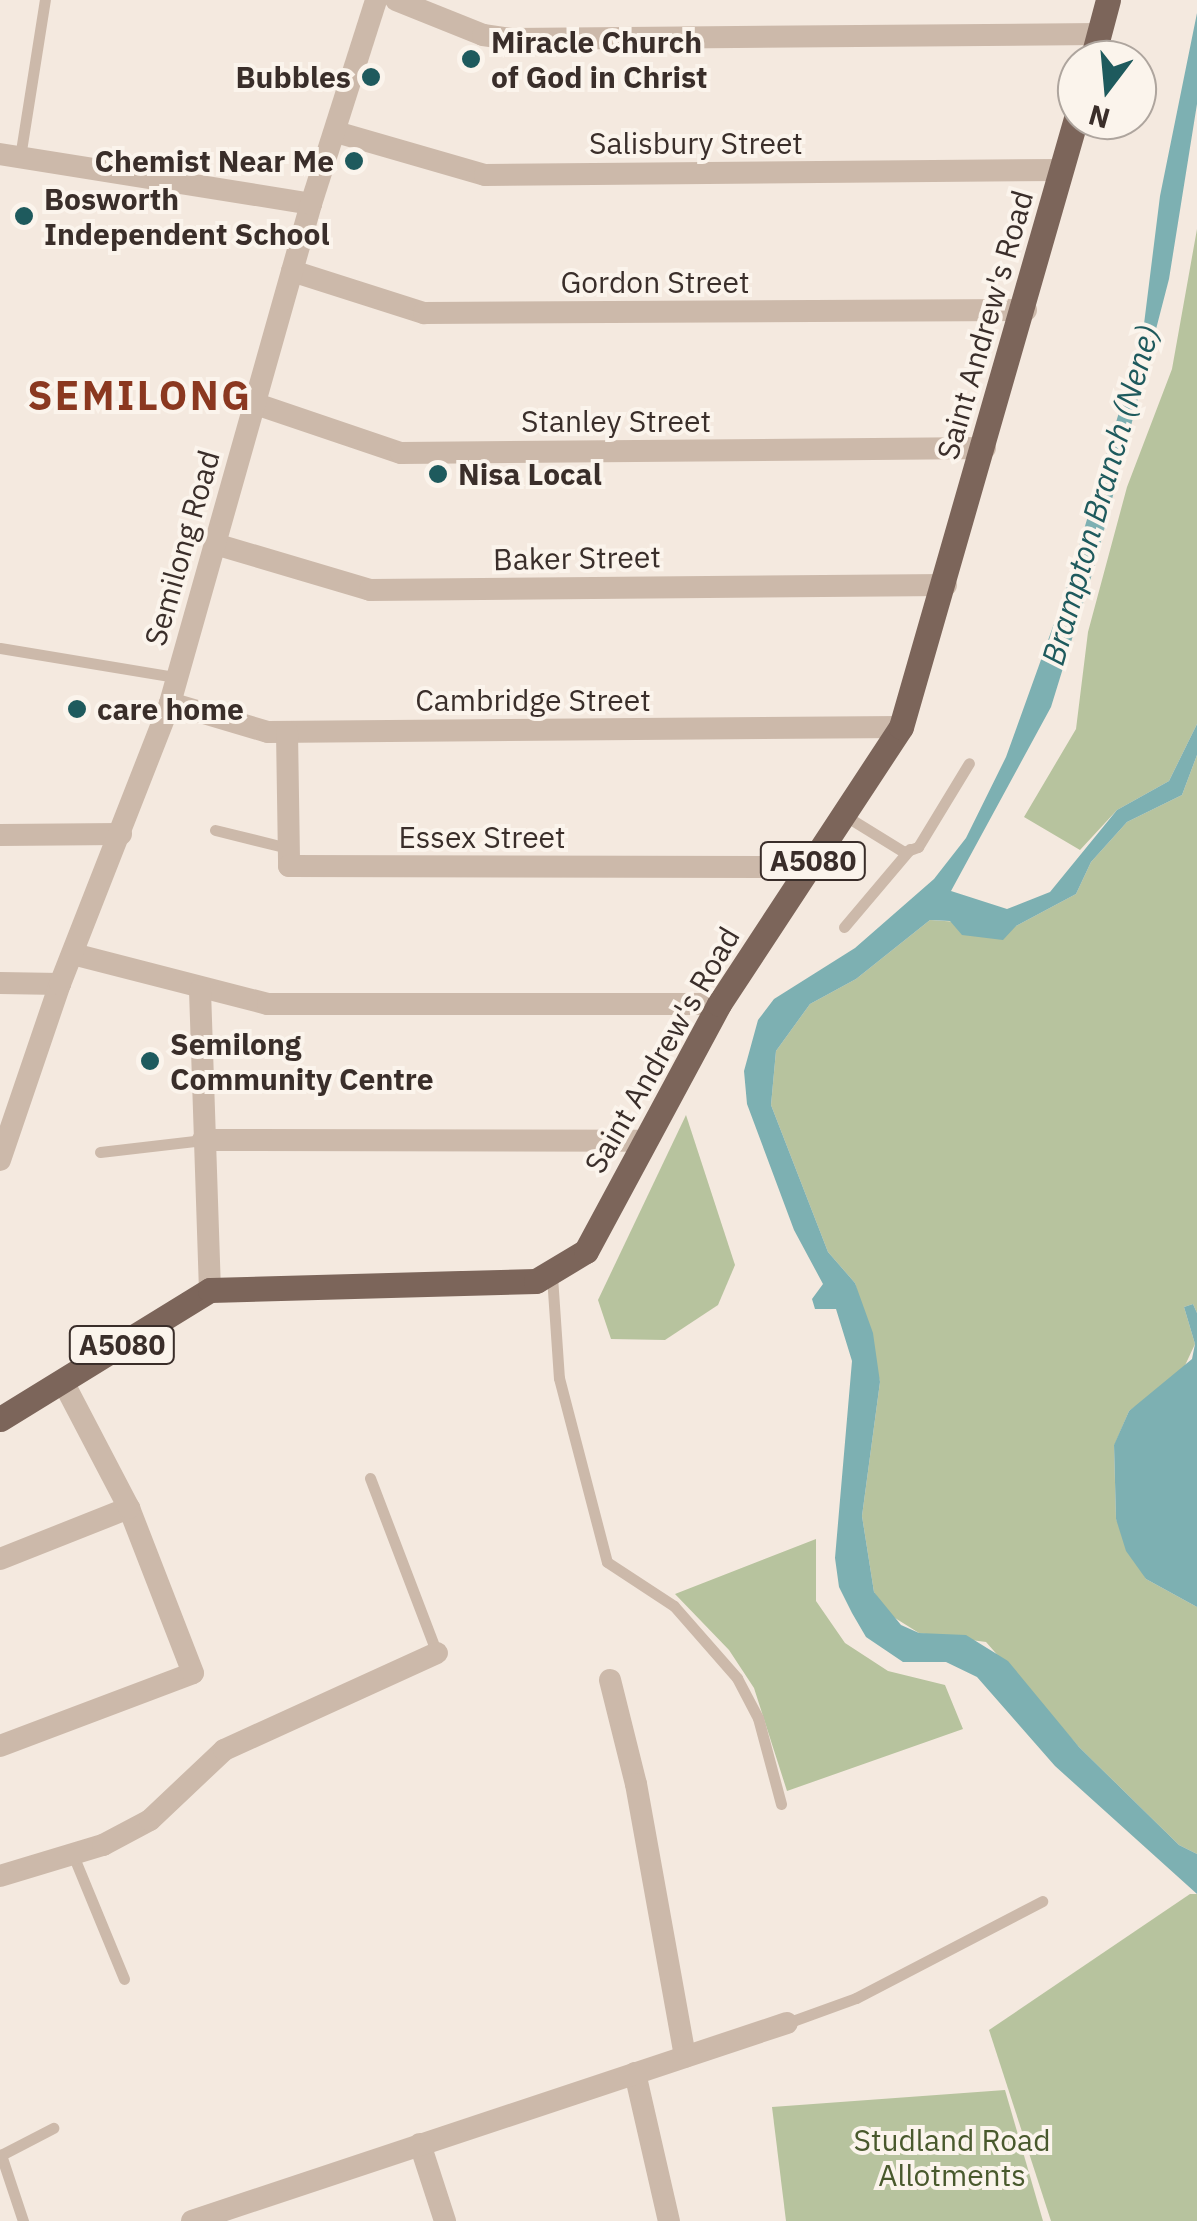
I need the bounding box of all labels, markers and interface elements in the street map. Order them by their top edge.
place label: Miracle Church of God in Christ [491,24,707,94]
north arrow [1057,40,1157,140]
marker: Miracle Church of God in Christ [460,48,482,70]
place label: Bubbles [236,59,351,95]
marker: Bubbles [360,66,382,88]
text: N [1084,97,1114,138]
street label: Salisbury Street [589,125,803,161]
place label: Chemist Near Me [95,143,334,179]
marker: Chemist Near Me [343,150,365,172]
place label: Bosworth Independent School [44,181,330,252]
street label: Saint Andrew's Road [929,186,1041,464]
marker: Bosworth Independent School [13,205,35,227]
street label: Gordon Street [560,264,750,300]
water label: Brampton Branch (Nene) [1033,321,1167,669]
district label: SEMILONG [27,371,253,419]
street label: Stanley Street [521,403,711,439]
street label: Semilong Road [137,446,227,650]
place label: Nisa Local [458,456,602,492]
marker: Nisa Local [427,463,449,485]
street label: Baker Street [493,539,661,577]
street label: Cambridge Street [415,682,651,718]
place label: care home [97,691,244,727]
marker: care home [66,698,88,720]
street label: Essex Street [398,819,566,855]
road number: A5080 [758,838,868,884]
street label: Saint Andrew's Road [577,921,747,1179]
place label: Semilong Community Centre [170,1026,434,1096]
marker: Semilong Community Centre [139,1050,161,1072]
road number: A5080 [67,1322,177,1368]
park label: Studland Road Allotments [853,2122,1051,2192]

